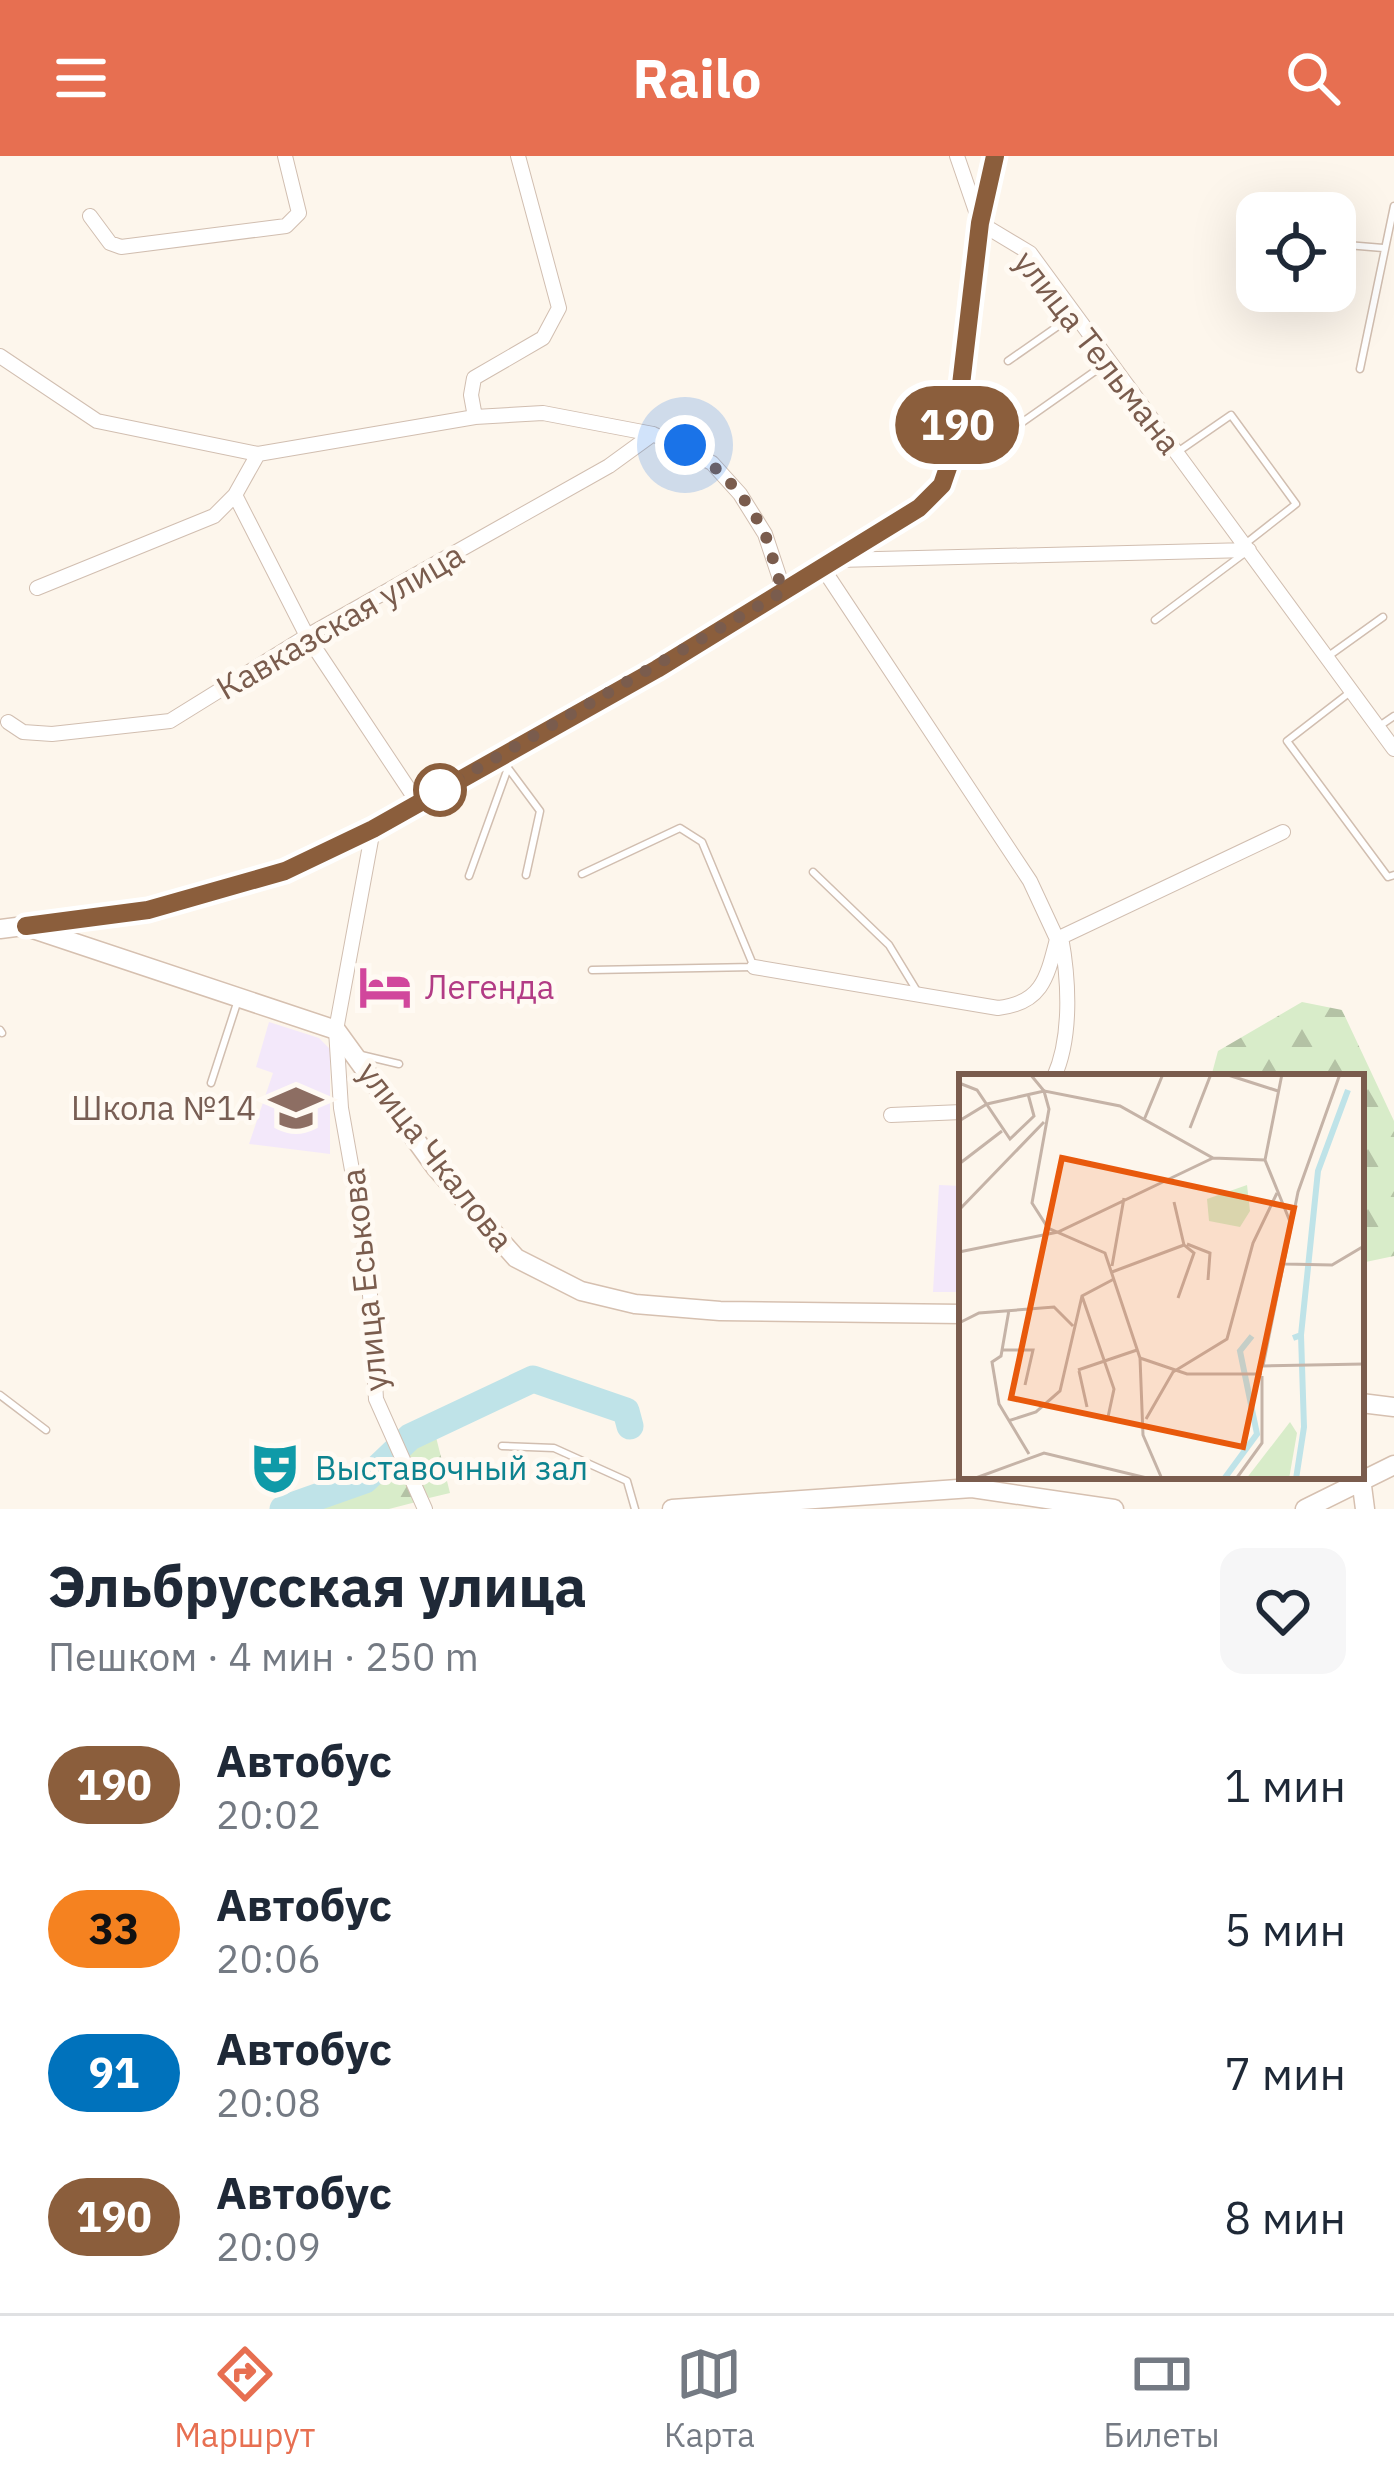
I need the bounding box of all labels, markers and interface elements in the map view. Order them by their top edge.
text: Railo [633,43,761,113]
icon: menu [48,45,114,111]
icon: search [1280,45,1346,111]
map controls [1236,192,1356,312]
button: locate [1236,192,1356,312]
street label: улица Тельмана [1005,241,1192,462]
line badge: 190 [888,386,1026,464]
text: 190 [919,397,995,452]
your location [655,415,715,475]
street label: Кавказская улица [208,532,471,709]
unlabelled marker [415,765,465,815]
hotel icon: Легенда [356,958,414,1016]
place label: Легенда [425,965,554,1008]
street label: улица Чкалова [349,1052,524,1259]
inset map [959,1074,1364,1479]
school or university icon: Школа №14 [267,1079,325,1137]
place label: Школа №14 [71,1086,256,1129]
street label: улица Еськова [330,1166,397,1394]
theatre icon: Выставочный зал [246,1439,304,1497]
place label: Выставочный зал [315,1446,588,1489]
button: heart [1220,1548,1346,1674]
text: Эльбрусская улица [48,1549,587,1623]
text: Пешком · 4 мин · 250 m [48,1631,479,1682]
text: Автобус [216,1731,392,1789]
text: 1 мин [1224,1756,1346,1814]
text: 190 [76,1757,152,1812]
text: 20:02 [216,1789,321,1840]
text: Автобус [216,1875,392,1933]
text: 5 мин [1224,1900,1346,1958]
text: 33 [89,1901,139,1956]
text: 20:06 [216,1933,321,1984]
text: Автобус [216,2019,392,2077]
text: 7 мин [1224,2044,1346,2102]
text: 91 [89,2045,139,2100]
text: 20:08 [216,2077,321,2128]
text: Автобус [216,2163,392,2221]
text: 8 мин [1224,2188,1346,2246]
text: 190 [76,2189,152,2244]
text: 20:09 [216,2221,321,2272]
tab: Маршрут [174,2341,315,2456]
tab: Карта [664,2341,755,2456]
tab: Билеты [1103,2341,1220,2456]

